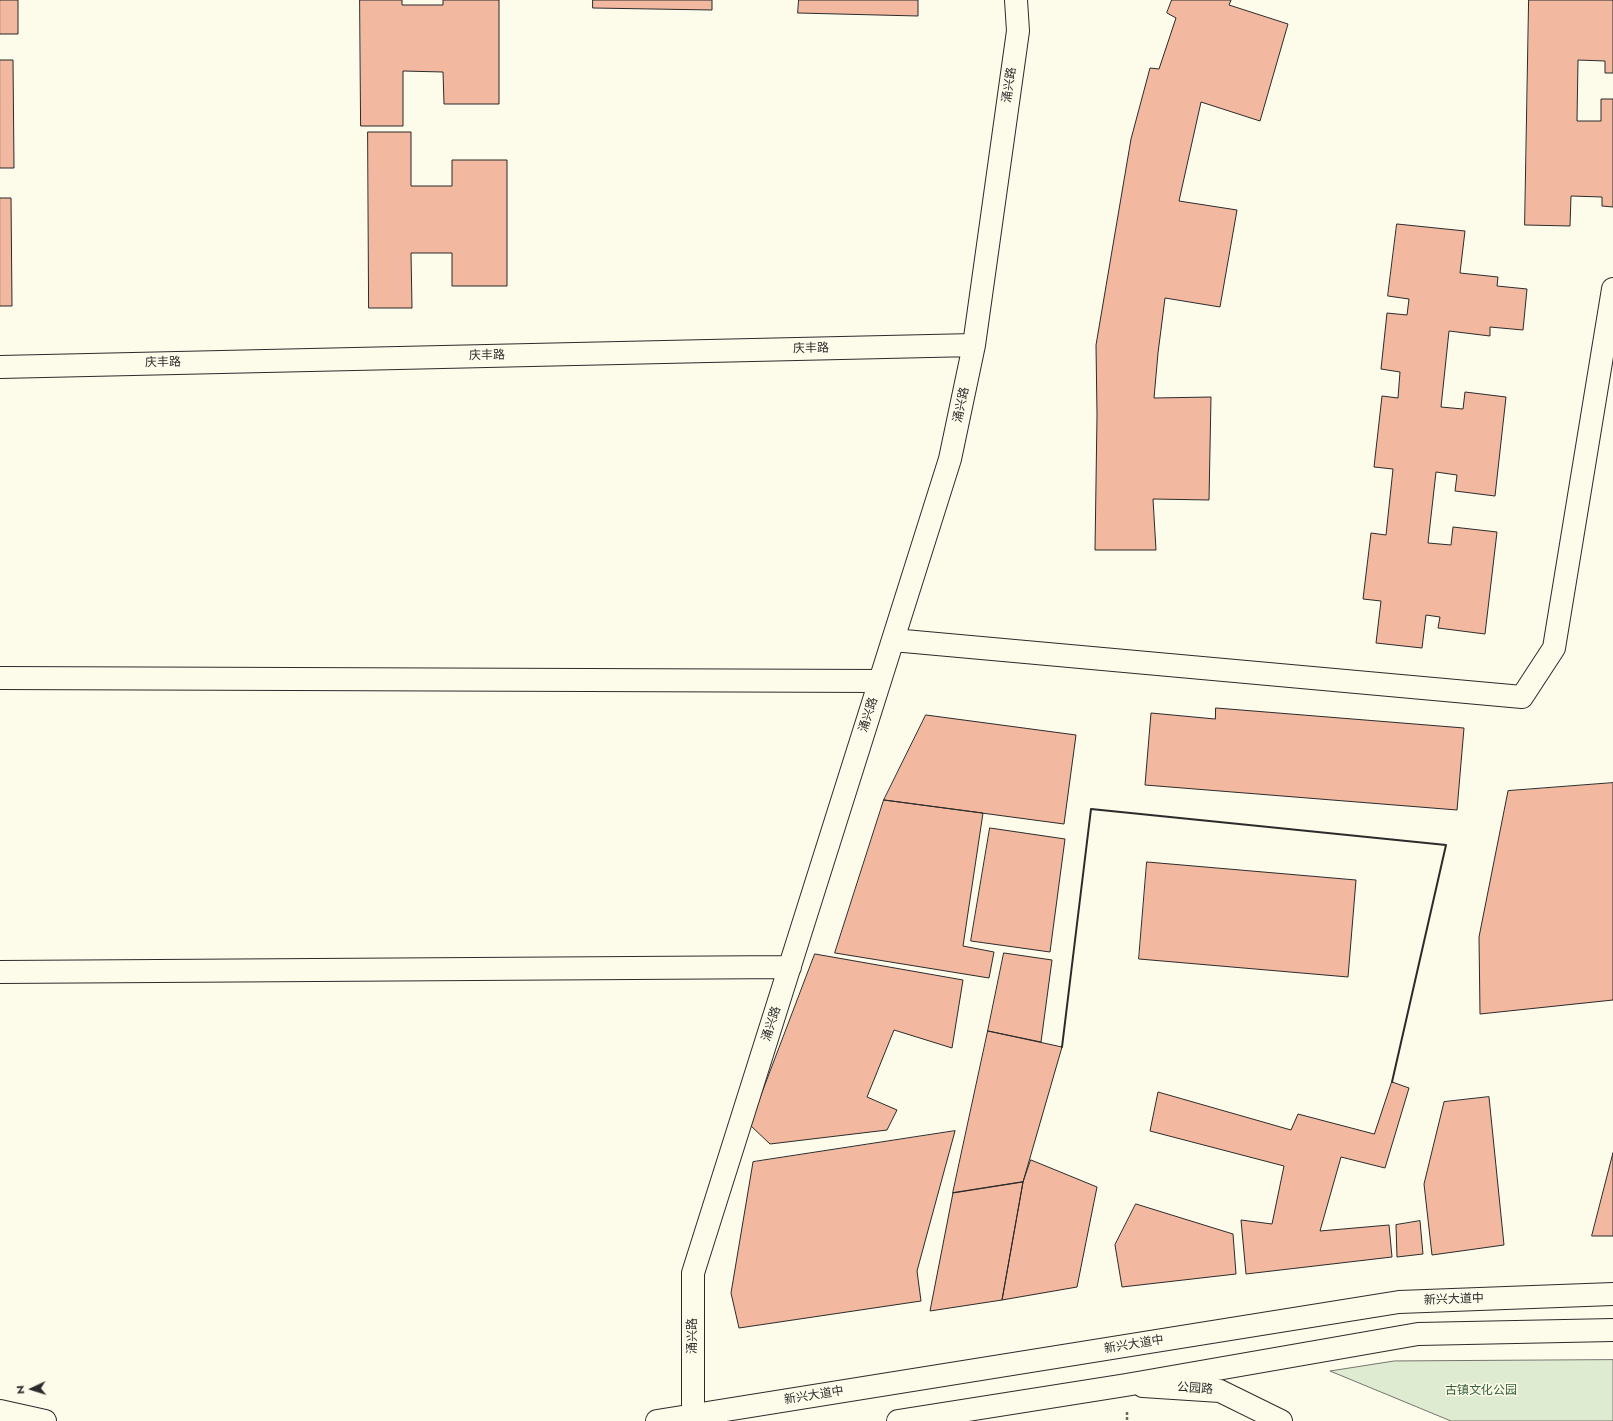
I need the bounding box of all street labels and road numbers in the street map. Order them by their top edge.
street label: 涌兴路 [1000,66,1020,104]
street label: 庆丰路 [793,341,829,357]
street label: 庆丰路 [469,348,505,364]
street label: 庆丰路 [145,355,181,371]
street label: 涌兴路 [951,386,973,424]
street label: 涌兴路 [857,696,881,734]
street label: 涌兴路 [760,1005,784,1043]
street label: 新兴大道中 [1424,1292,1484,1308]
street label: 涌兴路 [686,1318,700,1354]
street label: 新兴大道中 [1103,1333,1165,1357]
street label: 公园路 [1177,1381,1213,1397]
street label: 新兴大道中 [783,1384,845,1408]

